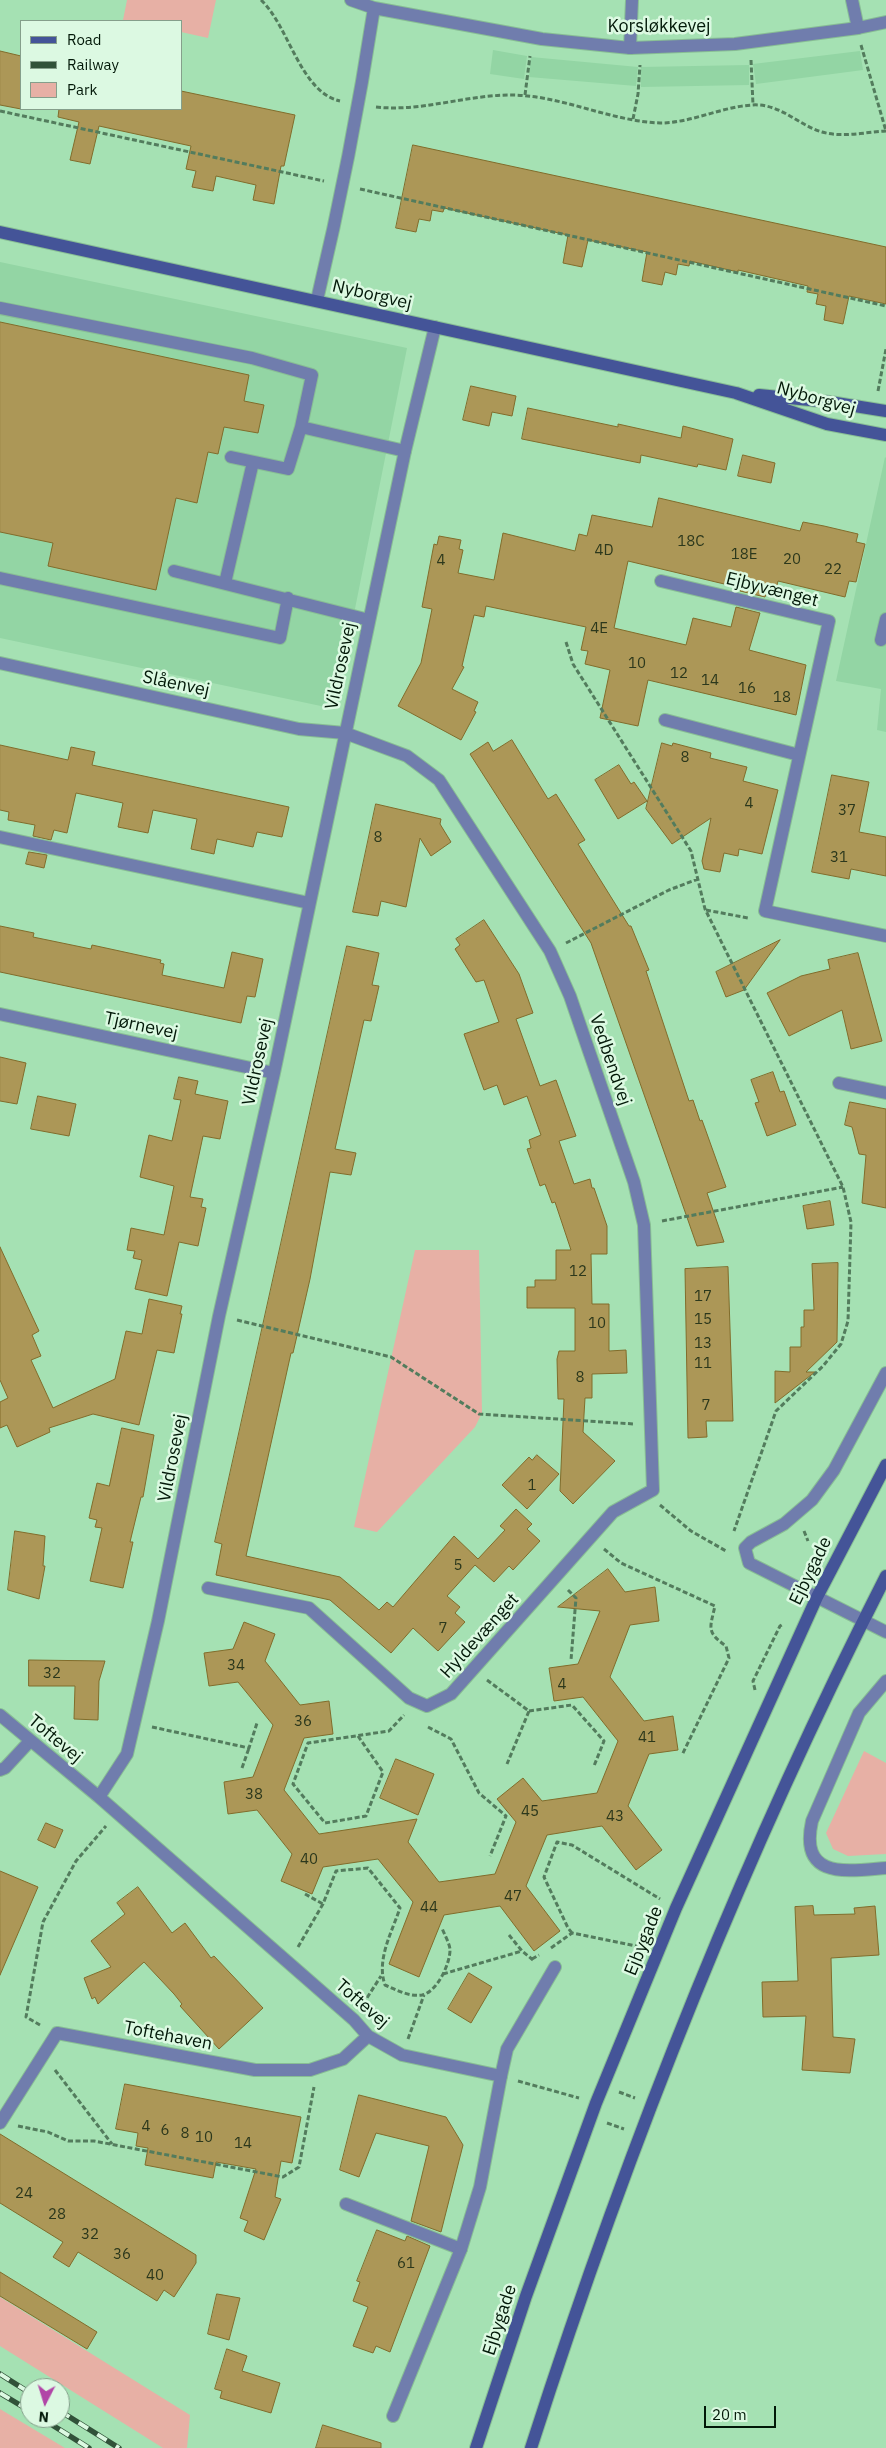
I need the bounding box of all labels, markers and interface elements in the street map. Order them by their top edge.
street label: Korsløkkevej [607,16,711,38]
legend [20,20,182,110]
text: Road [67,30,102,49]
text: Railway [67,55,119,74]
text: Park [67,80,97,99]
street label: Nyborgvej [330,275,414,315]
street label: Nyborgvej [774,377,858,421]
house number: 18C [677,533,705,551]
house number: 4D [594,542,614,560]
house number: 18E [731,546,757,564]
house number: 20 [783,551,801,569]
house number: 4 [437,552,445,570]
house number: 22 [824,561,842,579]
street label: Ejbyvænget [724,568,820,612]
street label: Vildrosevej [321,620,361,712]
house number: 4E [590,620,608,638]
house number: 10 [628,655,646,673]
house number: 12 [670,665,688,683]
street label: Slåenvej [140,666,212,702]
house number: 14 [701,672,719,690]
house number: 16 [738,680,756,698]
house number: 18 [773,689,791,707]
house number: 8 [681,749,689,767]
house number: 4 [745,795,753,813]
house number: 37 [838,802,856,820]
house number: 8 [374,829,382,847]
house number: 31 [830,849,848,867]
street label: Tjørnevej [102,1008,180,1044]
street label: Vedbendvej [584,1012,636,1108]
street label: Vildrosevej [238,1016,278,1108]
house number: 12 [569,1263,587,1281]
house number: 17 [694,1288,712,1306]
house number: 15 [694,1311,712,1329]
house number: 10 [588,1315,606,1333]
house number: 13 [694,1335,712,1353]
house number: 11 [694,1355,712,1373]
house number: 8 [576,1369,584,1387]
house number: 7 [702,1397,710,1415]
street label: Vildrosevej [154,1412,192,1504]
house number: 1 [528,1477,536,1495]
street label: Ejbygade [785,1533,837,1609]
house number: 5 [454,1557,462,1575]
street label: Hyldevænget [436,1589,524,1683]
house number: 7 [439,1620,447,1638]
house number: 34 [227,1657,245,1675]
house number: 32 [43,1665,61,1683]
house number: 4 [558,1676,566,1694]
street label: Toftevej [24,1710,86,1768]
house number: 36 [294,1713,312,1731]
house number: 41 [638,1729,656,1747]
house number: 38 [245,1786,263,1804]
house number: 45 [521,1803,539,1821]
house number: 43 [606,1808,624,1826]
house number: 40 [300,1851,318,1869]
house number: 47 [504,1888,522,1906]
house number: 44 [420,1899,438,1917]
street label: Ejbygade [620,1903,668,1979]
street label: Toftevej [331,1975,393,2033]
street label: Toftehaven [122,2017,214,2055]
house number: 4 [142,2118,150,2136]
house number: 6 [161,2122,169,2140]
house number: 8 [181,2125,189,2143]
house number: 10 [195,2129,213,2147]
house number: 14 [234,2135,252,2153]
house number: 24 [15,2185,33,2203]
house number: 28 [48,2206,66,2224]
house number: 32 [81,2226,99,2244]
house number: 36 [113,2246,131,2264]
house number: 61 [397,2255,415,2273]
house number: 40 [146,2267,164,2285]
street label: Ejbygade [478,2282,522,2358]
north arrow [20,2378,70,2428]
scale bar [706,2396,778,2428]
text: 20 m [712,2405,747,2424]
text: N [38,2408,50,2426]

